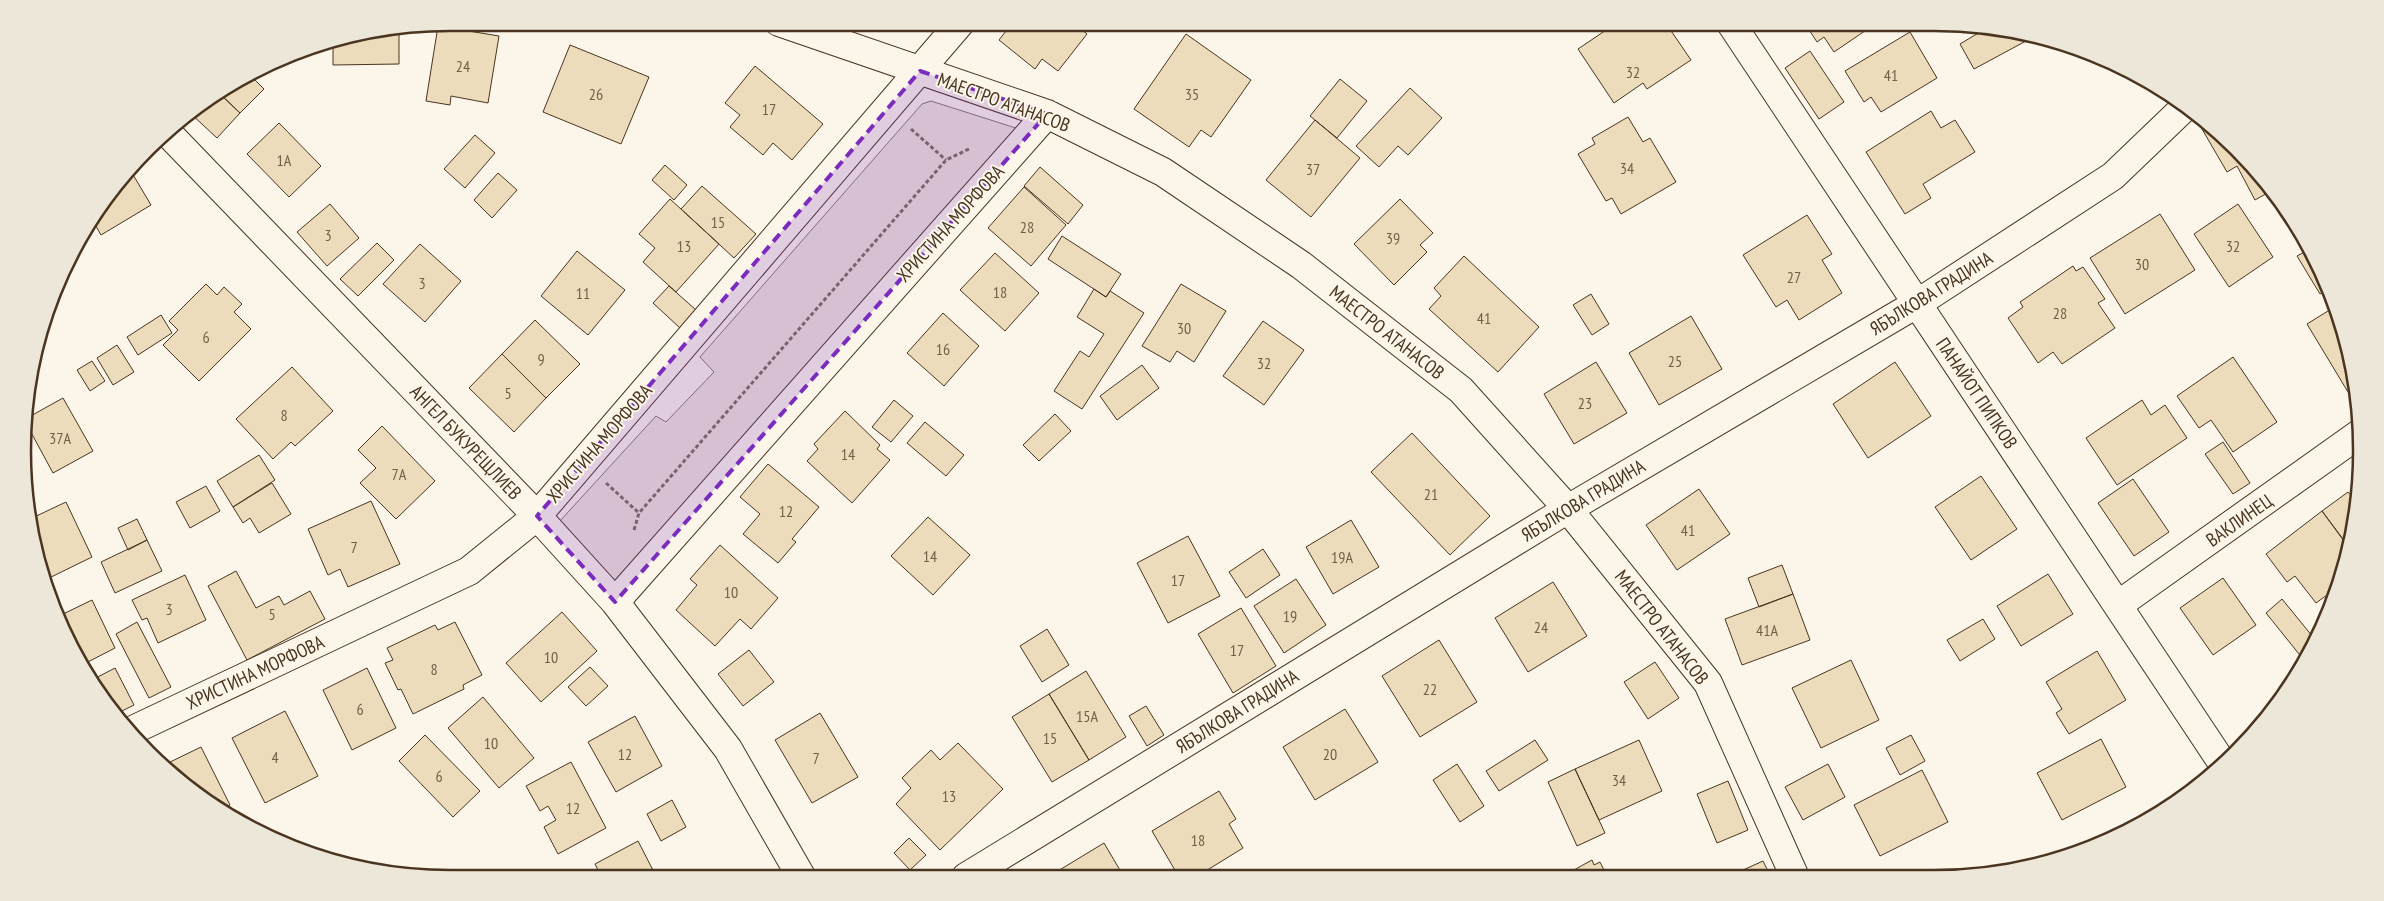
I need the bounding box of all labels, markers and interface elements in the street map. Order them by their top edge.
house number: 24 [456,56,470,76]
house number: 32 [1626,62,1640,82]
house number: 41 [1884,65,1898,85]
street label: МАЕСТРО АТАНАСОВ [935,67,1073,137]
house number: 26 [589,84,603,104]
house number: 35 [1185,84,1199,104]
house number: 17 [762,99,776,119]
house number: 1А [277,150,292,170]
house number: 34 [1620,158,1634,178]
street label: ХРИСТИНА МОРФОВА [891,159,1009,287]
house number: 37 [1306,159,1320,179]
house number: 15 [711,212,725,232]
house number: 28 [1020,217,1034,237]
house number: 3 [324,225,332,245]
house number: 39 [1386,228,1400,248]
house number: 13 [677,236,691,256]
house number: 32 [2226,236,2240,256]
street label: ЯБЪЛКОВА ГРАДИНА [1865,246,1997,340]
house number: 30 [2135,254,2149,274]
house number: 27 [1787,267,1801,287]
house number: 3 [418,273,426,293]
street label: МАЕСТРО АТАНАСОВ [1325,280,1449,384]
house number: 18 [993,282,1007,302]
house number: 11 [576,283,590,303]
house number: 28 [2053,303,2067,323]
house number: 41 [1477,308,1491,328]
house number: 30 [1177,318,1191,338]
house number: 6 [202,327,210,347]
street label: ПАНАЙОТ ПИПКОВ [1931,333,2023,453]
house number: 16 [936,339,950,359]
house number: 9 [537,349,545,369]
house number: 25 [1668,351,1682,371]
house number: 32 [1257,353,1271,373]
street label: ХРИСТИНА МОРФОВА [541,379,657,507]
street label: АНГЕЛ БУКУРЕЩЛИЕВ [405,380,527,504]
house number: 5 [504,383,512,403]
house number: 23 [1578,393,1592,413]
house number: 8 [280,405,288,425]
house number: 37А [49,428,71,448]
house number: 14 [841,444,855,464]
street label: ЯБЪЛКОВА ГРАДИНА [1517,454,1649,546]
house number: 7А [392,464,407,484]
house number: 21 [1424,484,1438,504]
street label: ВАКЛИНЕЦ [2201,488,2277,552]
house number: 12 [779,501,793,521]
house number: 41 [1681,520,1695,540]
house number: 7 [350,537,358,557]
house number: 14 [923,546,937,566]
house number: 19А [1331,547,1353,567]
street label: МАЕСТРО АТАНАСОВ [1610,565,1714,689]
house number: 17 [1171,570,1185,590]
house number: 10 [724,582,738,602]
house number: 3 [165,599,173,619]
house number: 5 [268,604,276,624]
house number: 19 [1283,606,1297,626]
house number: 24 [1534,617,1548,637]
house number: 41А [1756,620,1778,640]
street label: ХРИСТИНА МОРФОВА [182,630,328,714]
house number: 17 [1230,640,1244,660]
house number: 10 [544,647,558,667]
house number: 8 [430,659,438,679]
street label: ЯБЪЛКОВА ГРАДИНА [1171,664,1303,758]
house number: 22 [1423,679,1437,699]
house number: 6 [356,699,364,719]
house number: 15А [1076,706,1098,726]
house number: 15 [1043,728,1057,748]
house number: 10 [484,733,498,753]
house number: 12 [618,744,632,764]
house number: 20 [1323,744,1337,764]
house number: 4 [271,747,279,767]
house number: 7 [812,748,820,768]
house number: 6 [435,766,443,786]
house number: 34 [1612,770,1626,790]
house number: 13 [942,786,956,806]
house number: 12 [566,798,580,818]
house number: 18 [1191,830,1205,850]

